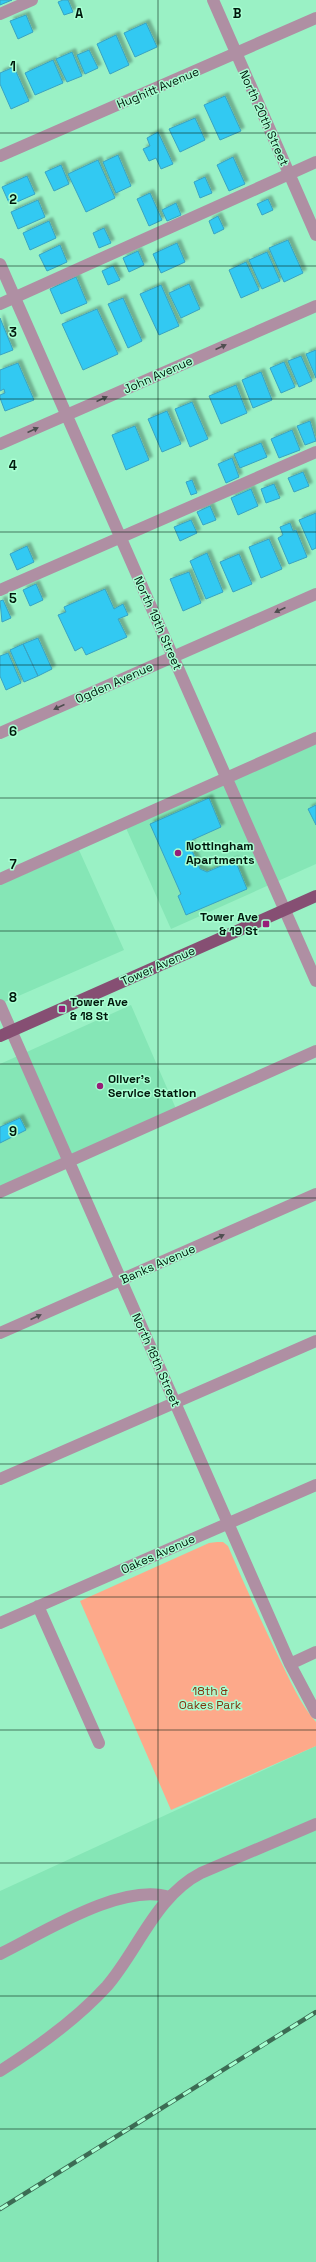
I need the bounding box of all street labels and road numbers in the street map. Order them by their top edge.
street label: Hughitt Avenue [114,63,202,113]
street label: North 20th Street [236,67,292,169]
street label: John Avenue [121,353,195,397]
street label: North 19th Street [130,574,186,672]
street label: Ogden Avenue [73,659,155,707]
street label: Tower Avenue [118,943,198,989]
street label: Banks Avenue [118,1240,198,1288]
street label: North 18th Street [128,1311,184,1409]
street label: Oakes Avenue [118,1530,198,1578]

